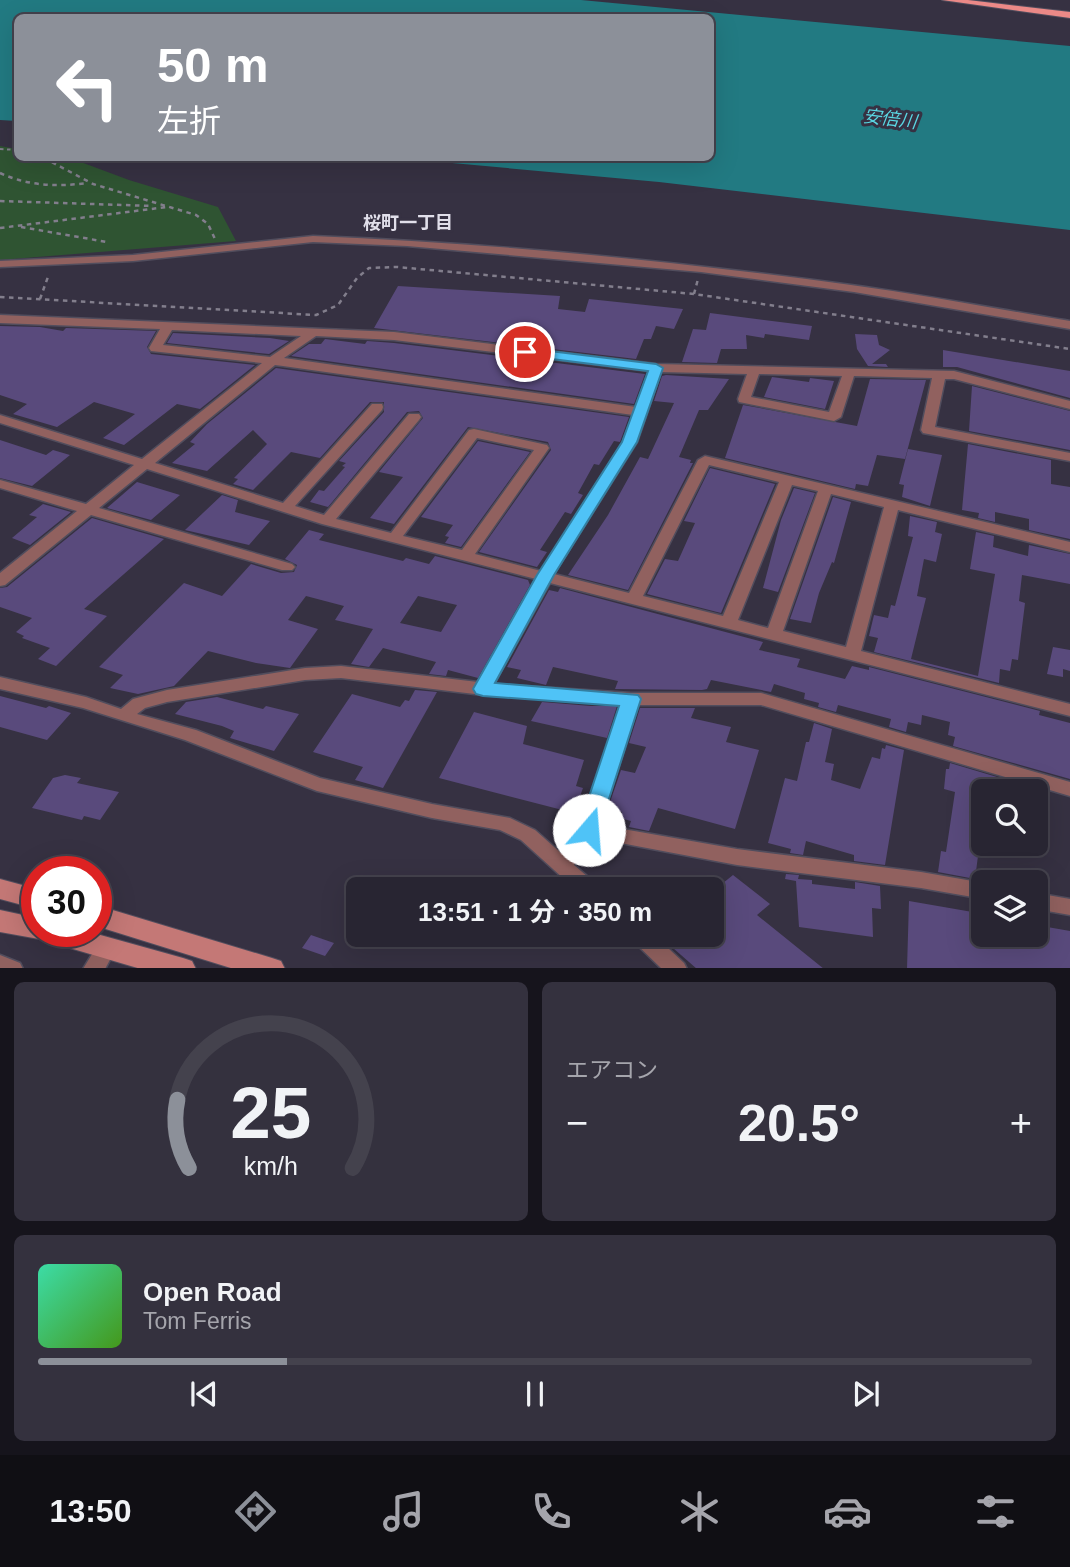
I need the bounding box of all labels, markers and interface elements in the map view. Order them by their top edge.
text: 50 m [157,38,269,92]
icon: left [42,42,133,133]
text: 左折 [157,103,221,139]
water label: 安倍川 [862,106,920,132]
district label: 桜町一丁目 [363,213,453,233]
pin [495,322,555,382]
icon: arrive [506,333,544,371]
map controls [971,779,1048,947]
button: search [971,779,1048,856]
position arrow [552,793,626,867]
speed limit sign: 30 [21,856,112,947]
button: layers [971,870,1048,947]
text: 13:51 · 1 分 · 350 m [418,897,652,927]
text: エアコン [566,1057,658,1083]
text: 25 [231,1072,311,1153]
text: 20.5° [738,1094,860,1152]
text: − [566,1102,588,1144]
text: + [1010,1102,1032,1144]
text: km/h [244,1151,298,1179]
text: Open Road [143,1277,282,1307]
text: Tom Ferris [143,1308,252,1334]
icon: previous [185,1375,223,1413]
icon: pause [516,1375,554,1413]
icon: next [847,1375,885,1413]
icon: directions [231,1487,280,1536]
icon: music [379,1487,428,1536]
icon: phone [527,1487,576,1536]
icon: climate [675,1487,724,1536]
icon: car [823,1487,872,1536]
icon: filters [971,1487,1020,1536]
text: 13:50 [50,1493,131,1529]

